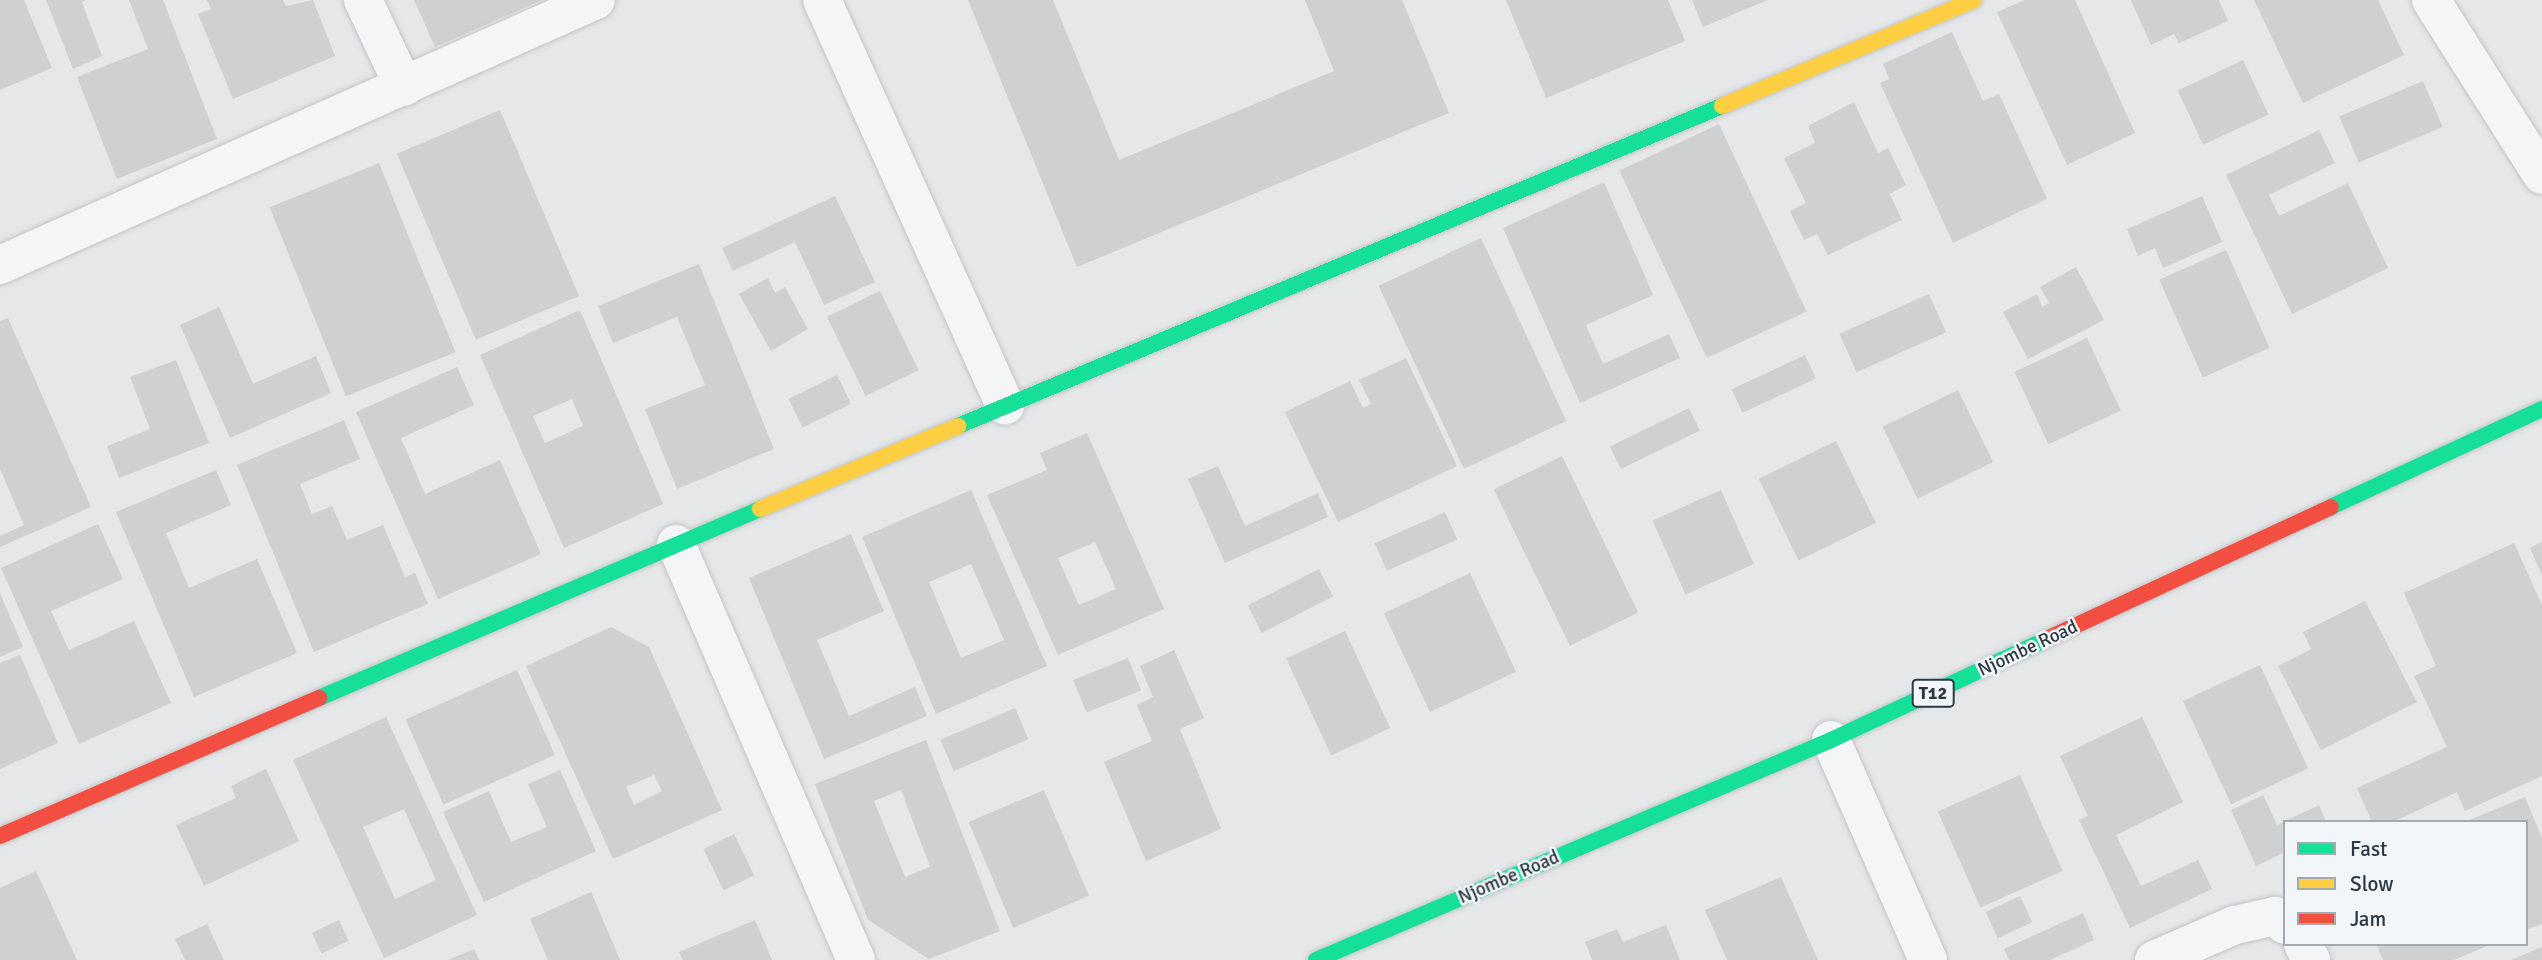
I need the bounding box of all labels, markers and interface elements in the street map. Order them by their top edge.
street label: Njombe Road [1974,616,2082,682]
road number: T12 [1910,678,1956,708]
legend [2283,820,2528,946]
text: Fast [2350,836,2387,862]
street label: Njombe Road [1455,846,1563,910]
text: Slow [2350,871,2394,897]
text: Jam [2350,906,2386,932]

